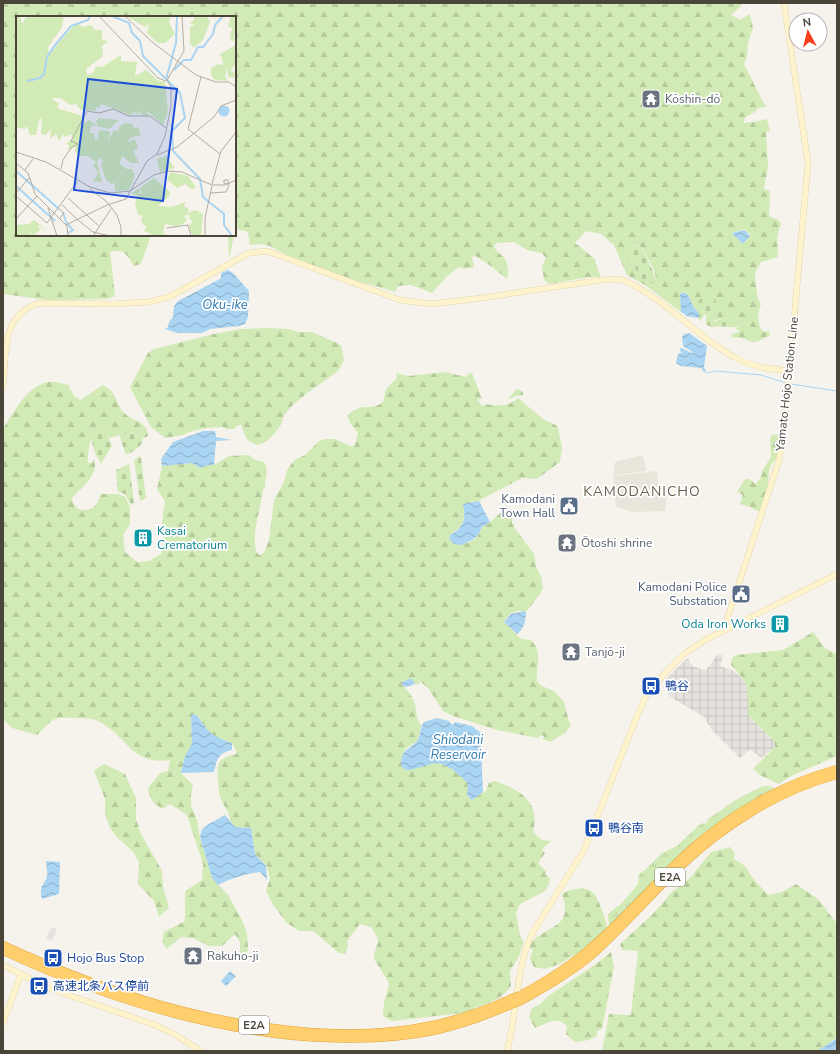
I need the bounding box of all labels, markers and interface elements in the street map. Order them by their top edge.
north arrow [788,12,828,52]
text: N [802,15,812,31]
inset map [16,16,236,236]
temple icon: Kōshin-dō [640,88,662,110]
place label: Kōshin-dō [665,91,720,107]
water label: Oku-ike [202,296,248,314]
street label: Yamato Hojo Station Line [772,316,802,453]
district label: KAMODANICHO [583,482,701,501]
place label: Kamodani Town Hall [500,491,555,521]
public building icon: Kamodani Town Hall [558,495,580,517]
place label: Kasai Crematorium [157,523,227,553]
building icon: Kasai Crematorium [132,527,154,549]
temple icon: Ōtoshi shrine [556,532,578,554]
place label: Ōtoshi shrine [581,535,652,551]
place label: Kamodani Police Substation [638,579,727,609]
public building icon: Kamodani Police Substation [730,583,752,605]
building icon: Oda Iron Works [769,613,791,635]
place label: Oda Iron Works [681,616,766,632]
temple icon: Tanjō-ji [560,641,582,663]
place label: Tanjō-ji [585,644,625,660]
bus stop icon: 鴨谷 [640,675,662,697]
place label: 鴨谷 [665,678,689,694]
water label: Shiodani Reservoir [430,731,486,764]
bus stop icon: 鴨谷南 [583,817,605,839]
place label: 鴨谷南 [608,820,644,836]
road number: E2A [655,868,685,886]
temple icon: Rakuho-ji [182,945,204,967]
bus stop icon: Hojo Bus Stop [42,947,64,969]
place label: Rakuho-ji [207,948,258,964]
place label: Hojo Bus Stop [67,950,144,966]
bus stop icon: 高速北条バス停前 [28,975,50,997]
place label: 高速北条バス停前 [53,978,149,994]
road number: E2A [239,1016,269,1034]

